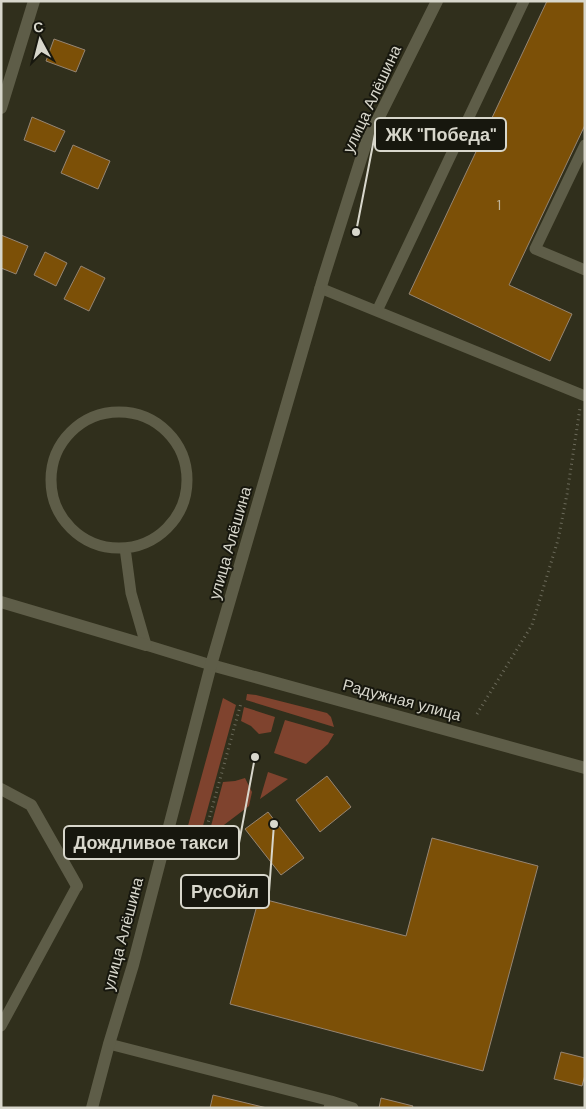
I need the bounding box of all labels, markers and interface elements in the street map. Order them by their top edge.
north arrow [15,15,65,65]
text: С [32,18,45,37]
street label: улица Алёшина [338,42,406,156]
callout: ЖК "Победа" [375,118,506,151]
text: ЖК "Победа" [384,123,497,147]
house number: 1 [497,196,501,214]
street label: улица Алёшина [204,484,256,602]
street label: Радужная улица [340,674,464,726]
callout: Дождливое такси [64,826,239,859]
text: Дождливое такси [73,831,229,855]
street label: улица Алёшина [98,875,148,993]
callout: РусОйл [181,875,269,908]
text: РусОйл [191,880,259,904]

